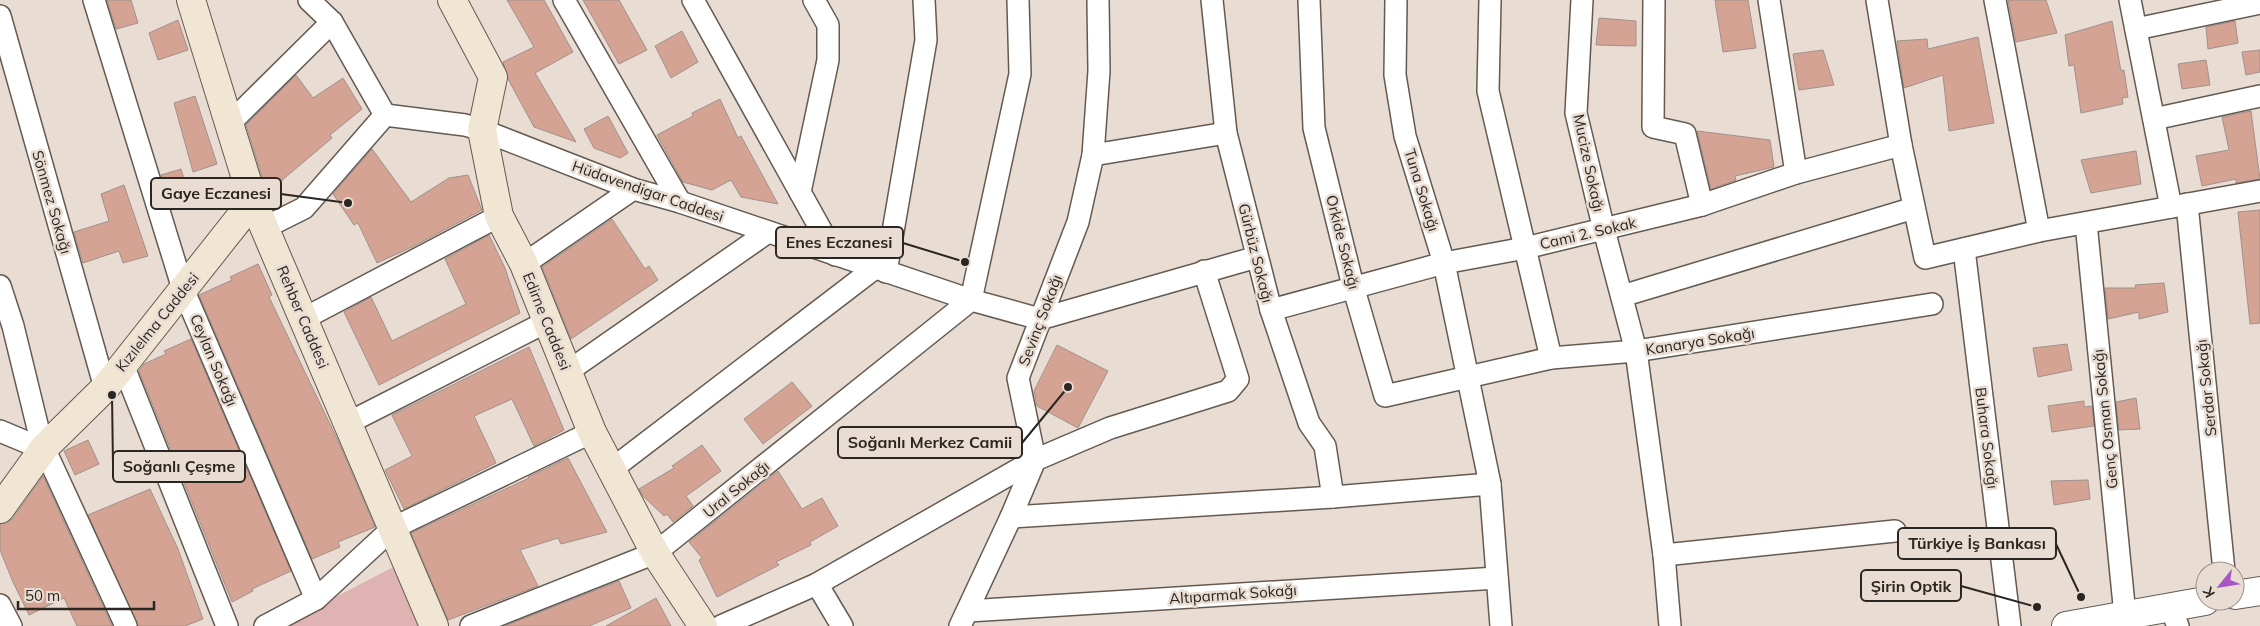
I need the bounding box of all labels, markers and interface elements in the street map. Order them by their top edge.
street label: Mucize Sokağı [1569,112,1609,214]
street label: Tuna Sokağı [1400,146,1444,234]
street label: Sönmez Sokağı [28,148,76,256]
street label: Hüdavendigar Caddesi [570,156,726,226]
callout: Gaye Eczanesi [151,178,281,209]
text: Gaye Eczanesi [161,183,271,203]
street label: Orkide Sokağı [1322,193,1364,291]
street label: Gürbüz Sokağı [1234,201,1278,305]
street label: Cami 2. Sokak [1538,213,1638,253]
callout: Enes Eczanesi [776,227,903,258]
text: Enes Eczanesi [786,232,892,252]
street label: Rehber Caddesi [273,263,333,371]
street label: Kızılelma Caddesi [111,269,203,375]
street label: Edirne Caddesi [519,269,575,373]
street label: Sevinç Sokağı [1014,272,1066,368]
street label: Ceylan Sokağı [186,311,242,409]
street label: Kanarya Sokağı [1644,323,1756,359]
street label: Serdar Sokağı [2191,339,2221,437]
street label: Genç Osman Sokağı [2088,348,2122,490]
street label: Buhara Sokağı [1971,386,2003,490]
callout: Soğanlı Merkez Camii [838,427,1022,458]
text: Soğanlı Merkez Camii [848,432,1012,452]
callout: Soğanlı Çeşme [113,451,245,482]
text: Soğanlı Çeşme [123,456,235,476]
street label: Ural Sokağı [699,456,773,522]
callout: Türkiye İş Bankası [1898,528,2056,559]
text: Türkiye İş Bankası [1908,533,2046,553]
north arrow [2195,561,2245,611]
callout: Şirin Optik [1861,570,1961,601]
text: Şirin Optik [1871,576,1952,596]
scale bar [18,578,154,610]
street label: Altıparmak Sokağı [1169,580,1297,608]
text: K [2198,583,2219,601]
text: 50 m [25,586,60,605]

